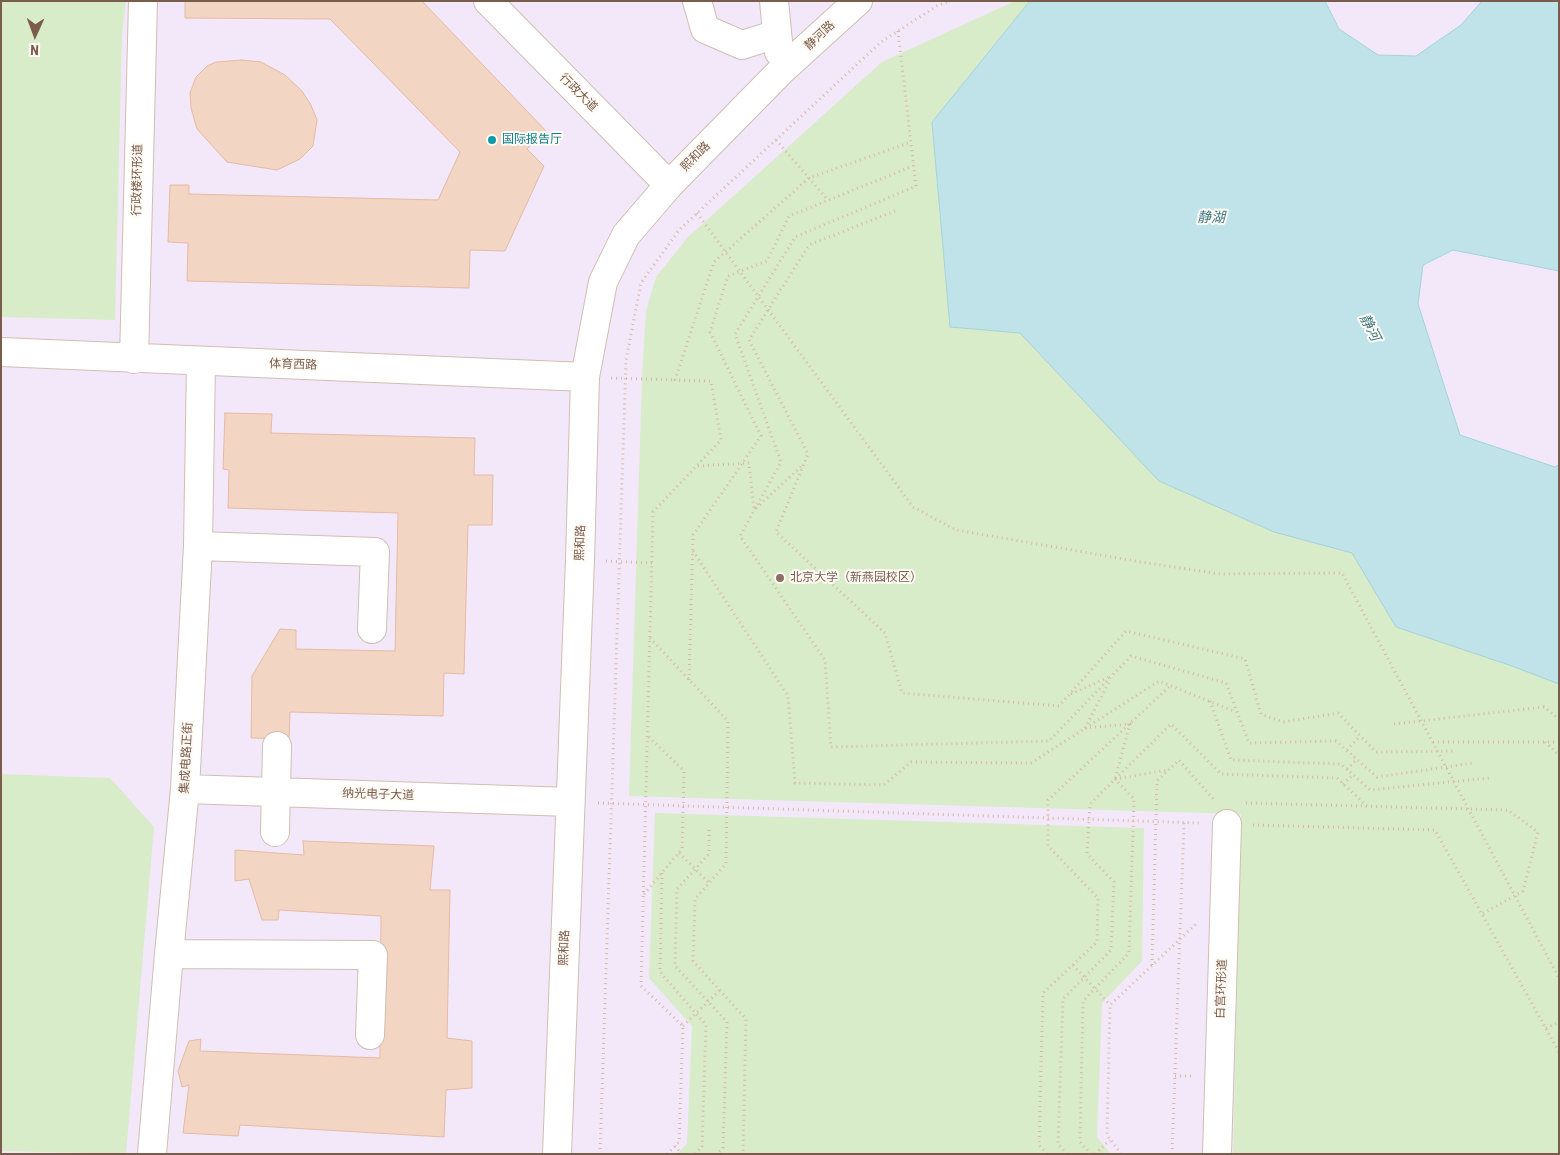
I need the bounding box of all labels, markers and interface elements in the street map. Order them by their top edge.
north arrow [10,10,60,60]
street label: 静河路 [802,18,838,54]
text: N [30,42,39,58]
street label: 行政大道 [556,71,600,115]
place label: 国际报告厅 [502,133,562,147]
marker: 国际报告厅 [486,134,498,146]
street label: 熙和路 [678,139,714,175]
street label: 行政楼环形道 [130,144,146,216]
water label: 静湖 [1197,210,1225,226]
water label: 静河 [1355,312,1383,344]
street label: 体育西路 [269,357,317,373]
street label: 熙和路 [573,525,589,561]
place label: 北京大学（新燕园校区） [790,571,922,585]
marker: 北京大学（新燕园校区） [774,572,786,584]
street label: 集成电路正街 [178,722,196,794]
street label: 纳光电子大道 [342,787,414,803]
street label: 熙和路 [557,930,573,966]
street label: 白宫环形道 [1214,959,1230,1019]

